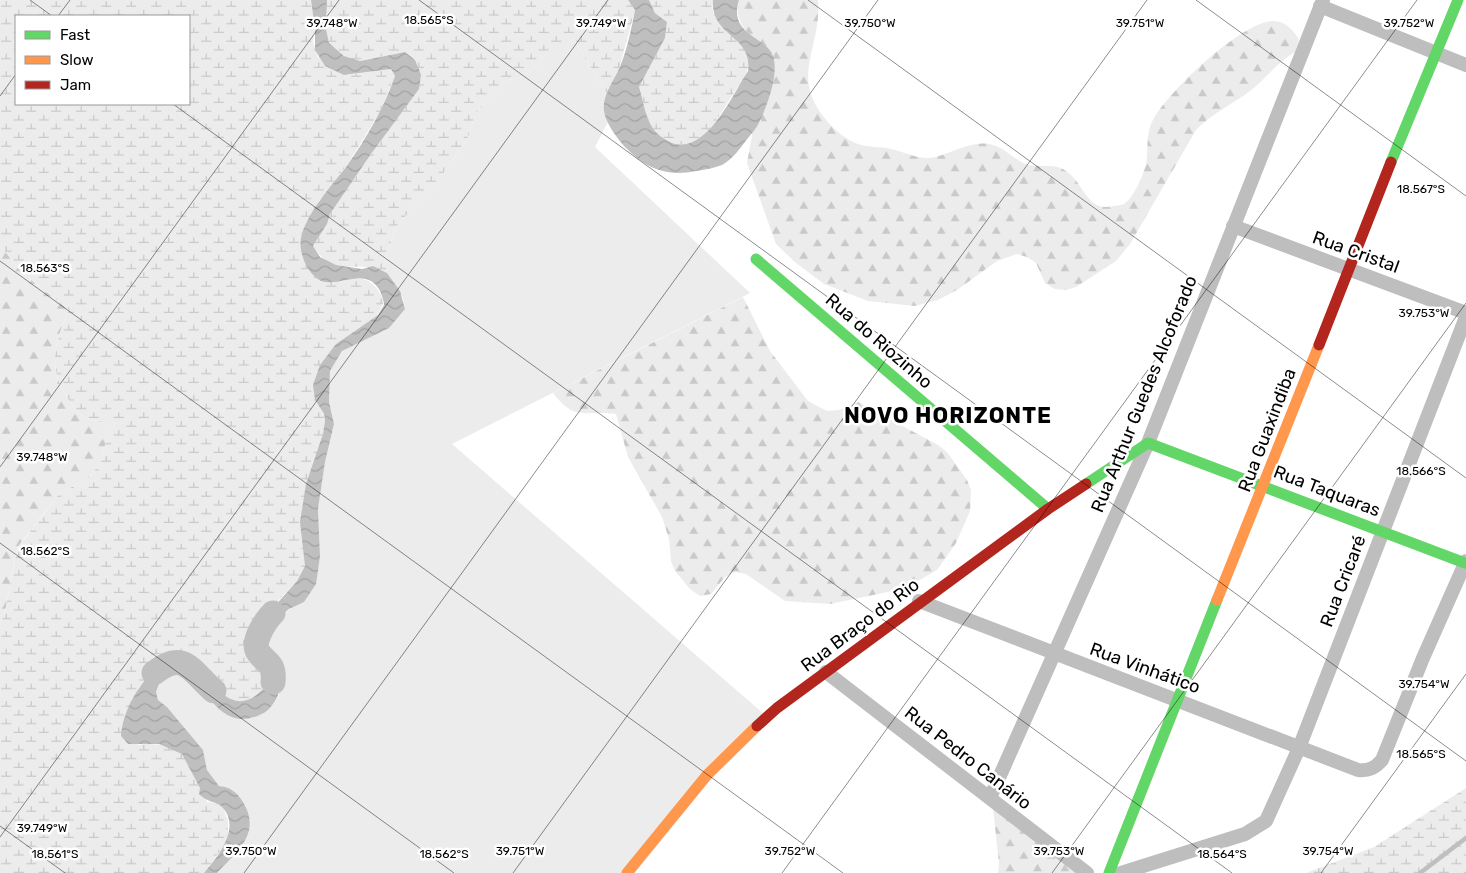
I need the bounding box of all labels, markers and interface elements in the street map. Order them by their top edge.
text: 18.565°S [404,13,454,27]
legend [15,15,190,105]
text: 39.748°W [306,16,358,30]
text: 39.749°W [576,16,627,30]
text: 39.750°W [844,16,896,30]
text: 39.751°W [1116,16,1165,30]
text: 39.752°W [1384,16,1435,30]
text: Fast [60,26,90,44]
text: Slow [60,51,93,69]
text: Jam [60,76,91,94]
text: 18.567°S [1397,182,1445,196]
street label: Rua Cristal [1310,226,1402,278]
text: 18.563°S [20,261,70,275]
street label: Rua Arthur Guedes Alcoforado [1086,272,1202,516]
street label: Rua do Riozinho [821,289,937,393]
text: 39.753°W [1399,306,1450,320]
street label: Rua Guaxindiba [1233,365,1301,495]
district label: NOVO HORIZONTE [844,402,1052,429]
text: 39.748°W [16,450,68,464]
street label: Rua Taquaras [1271,461,1383,521]
text: 18.566°S [1396,464,1446,478]
street label: Rua Cricaré [1315,532,1371,630]
text: 18.562°S [20,544,70,558]
street label: Rua Braço do Rio [797,573,923,677]
street label: Rua Vinhático [1087,638,1203,698]
text: 39.754°W [1398,677,1450,691]
street label: Rua Pedro Canário [900,702,1036,814]
text: 18.565°S [1396,747,1446,761]
text: 39.749°W [17,821,68,835]
text: 39.750°W [225,844,277,858]
text: 39.751°W [496,844,545,858]
text: 39.752°W [765,844,816,858]
text: 39.753°W [1034,844,1085,858]
text: 39.754°W [1302,844,1354,858]
text: 18.561°S [31,847,79,861]
text: 18.562°S [419,847,469,861]
text: 18.564°S [1197,847,1247,861]

